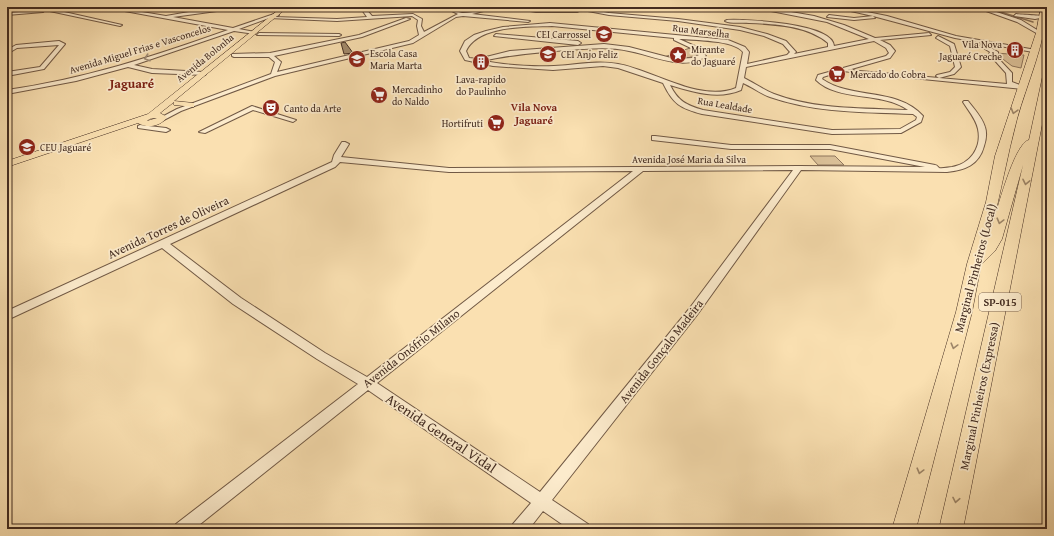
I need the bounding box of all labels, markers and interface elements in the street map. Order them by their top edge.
street label: Avenida Miguel Frias e Vasconcelos [67,20,213,78]
street label: Rua Marselha [672,20,730,42]
school or university icon: CEI Carrossel [594,24,614,44]
place label: CEI Carrossel [536,27,591,42]
street label: Avenida Bolonha [173,30,237,86]
place label: Vila Nova Jaguaré Creche [937,37,1002,64]
building icon: Vila Nova Jaguaré Creche [1005,40,1025,60]
place label: Mirante do Jaguaré [691,42,736,69]
school or university icon: CEI Anjo Feliz [538,44,558,64]
place icon: Mirante do Jaguaré [668,45,688,65]
place label: Escola Casa Maria Marta [370,46,422,73]
place label: CEI Anjo Feliz [561,47,618,62]
school or university icon: Escola Casa Maria Marta [347,49,367,69]
building icon: Lava-rapido do Paulinho [471,52,491,72]
one-way arrow [144,54,151,62]
supermarket icon: Mercado do Cobra [827,64,847,84]
place label: Mercado do Cobra [850,67,926,82]
place label: Lava-rapido do Paulinho [456,72,506,99]
district label: Jaguaré [108,74,154,93]
place label: Mercadinho do Naldo [392,82,443,109]
supermarket icon: Mercadinho do Naldo [369,85,389,105]
street label: Rua Lealdade [696,93,754,117]
theatre icon: Canto da Arte [261,98,281,118]
district label: Vila Nova Jaguaré [511,99,558,128]
place label: Canto da Arte [284,101,342,116]
one-way arrow [1010,108,1019,115]
supermarket icon: Hortifruti [486,113,506,133]
place label: Hortifruti [442,116,483,131]
school or university icon: CEU Jaguaré [17,137,37,157]
place label: CEU Jaguaré [40,140,91,155]
street label: Avenida José Maria da Silva [632,152,746,167]
one-way arrow [1022,179,1030,185]
street label: Avenida Torres de Oliveira [105,191,232,263]
street label: Marginal Pinheiros (Local) [950,202,1000,334]
one-way arrow [996,218,1004,224]
road number: SP-015 [979,293,1021,311]
street label: Avenida Gonçalo Madeira [615,295,707,406]
street label: Avenida Onófrio Milano [359,305,463,391]
street label: Marginal Pinheiros (Expressa) [955,320,1003,472]
one-way arrow [950,342,959,349]
street label: Avenida General Vidal [382,388,500,478]
one-way arrow [916,467,925,474]
one-way arrow [953,497,961,503]

